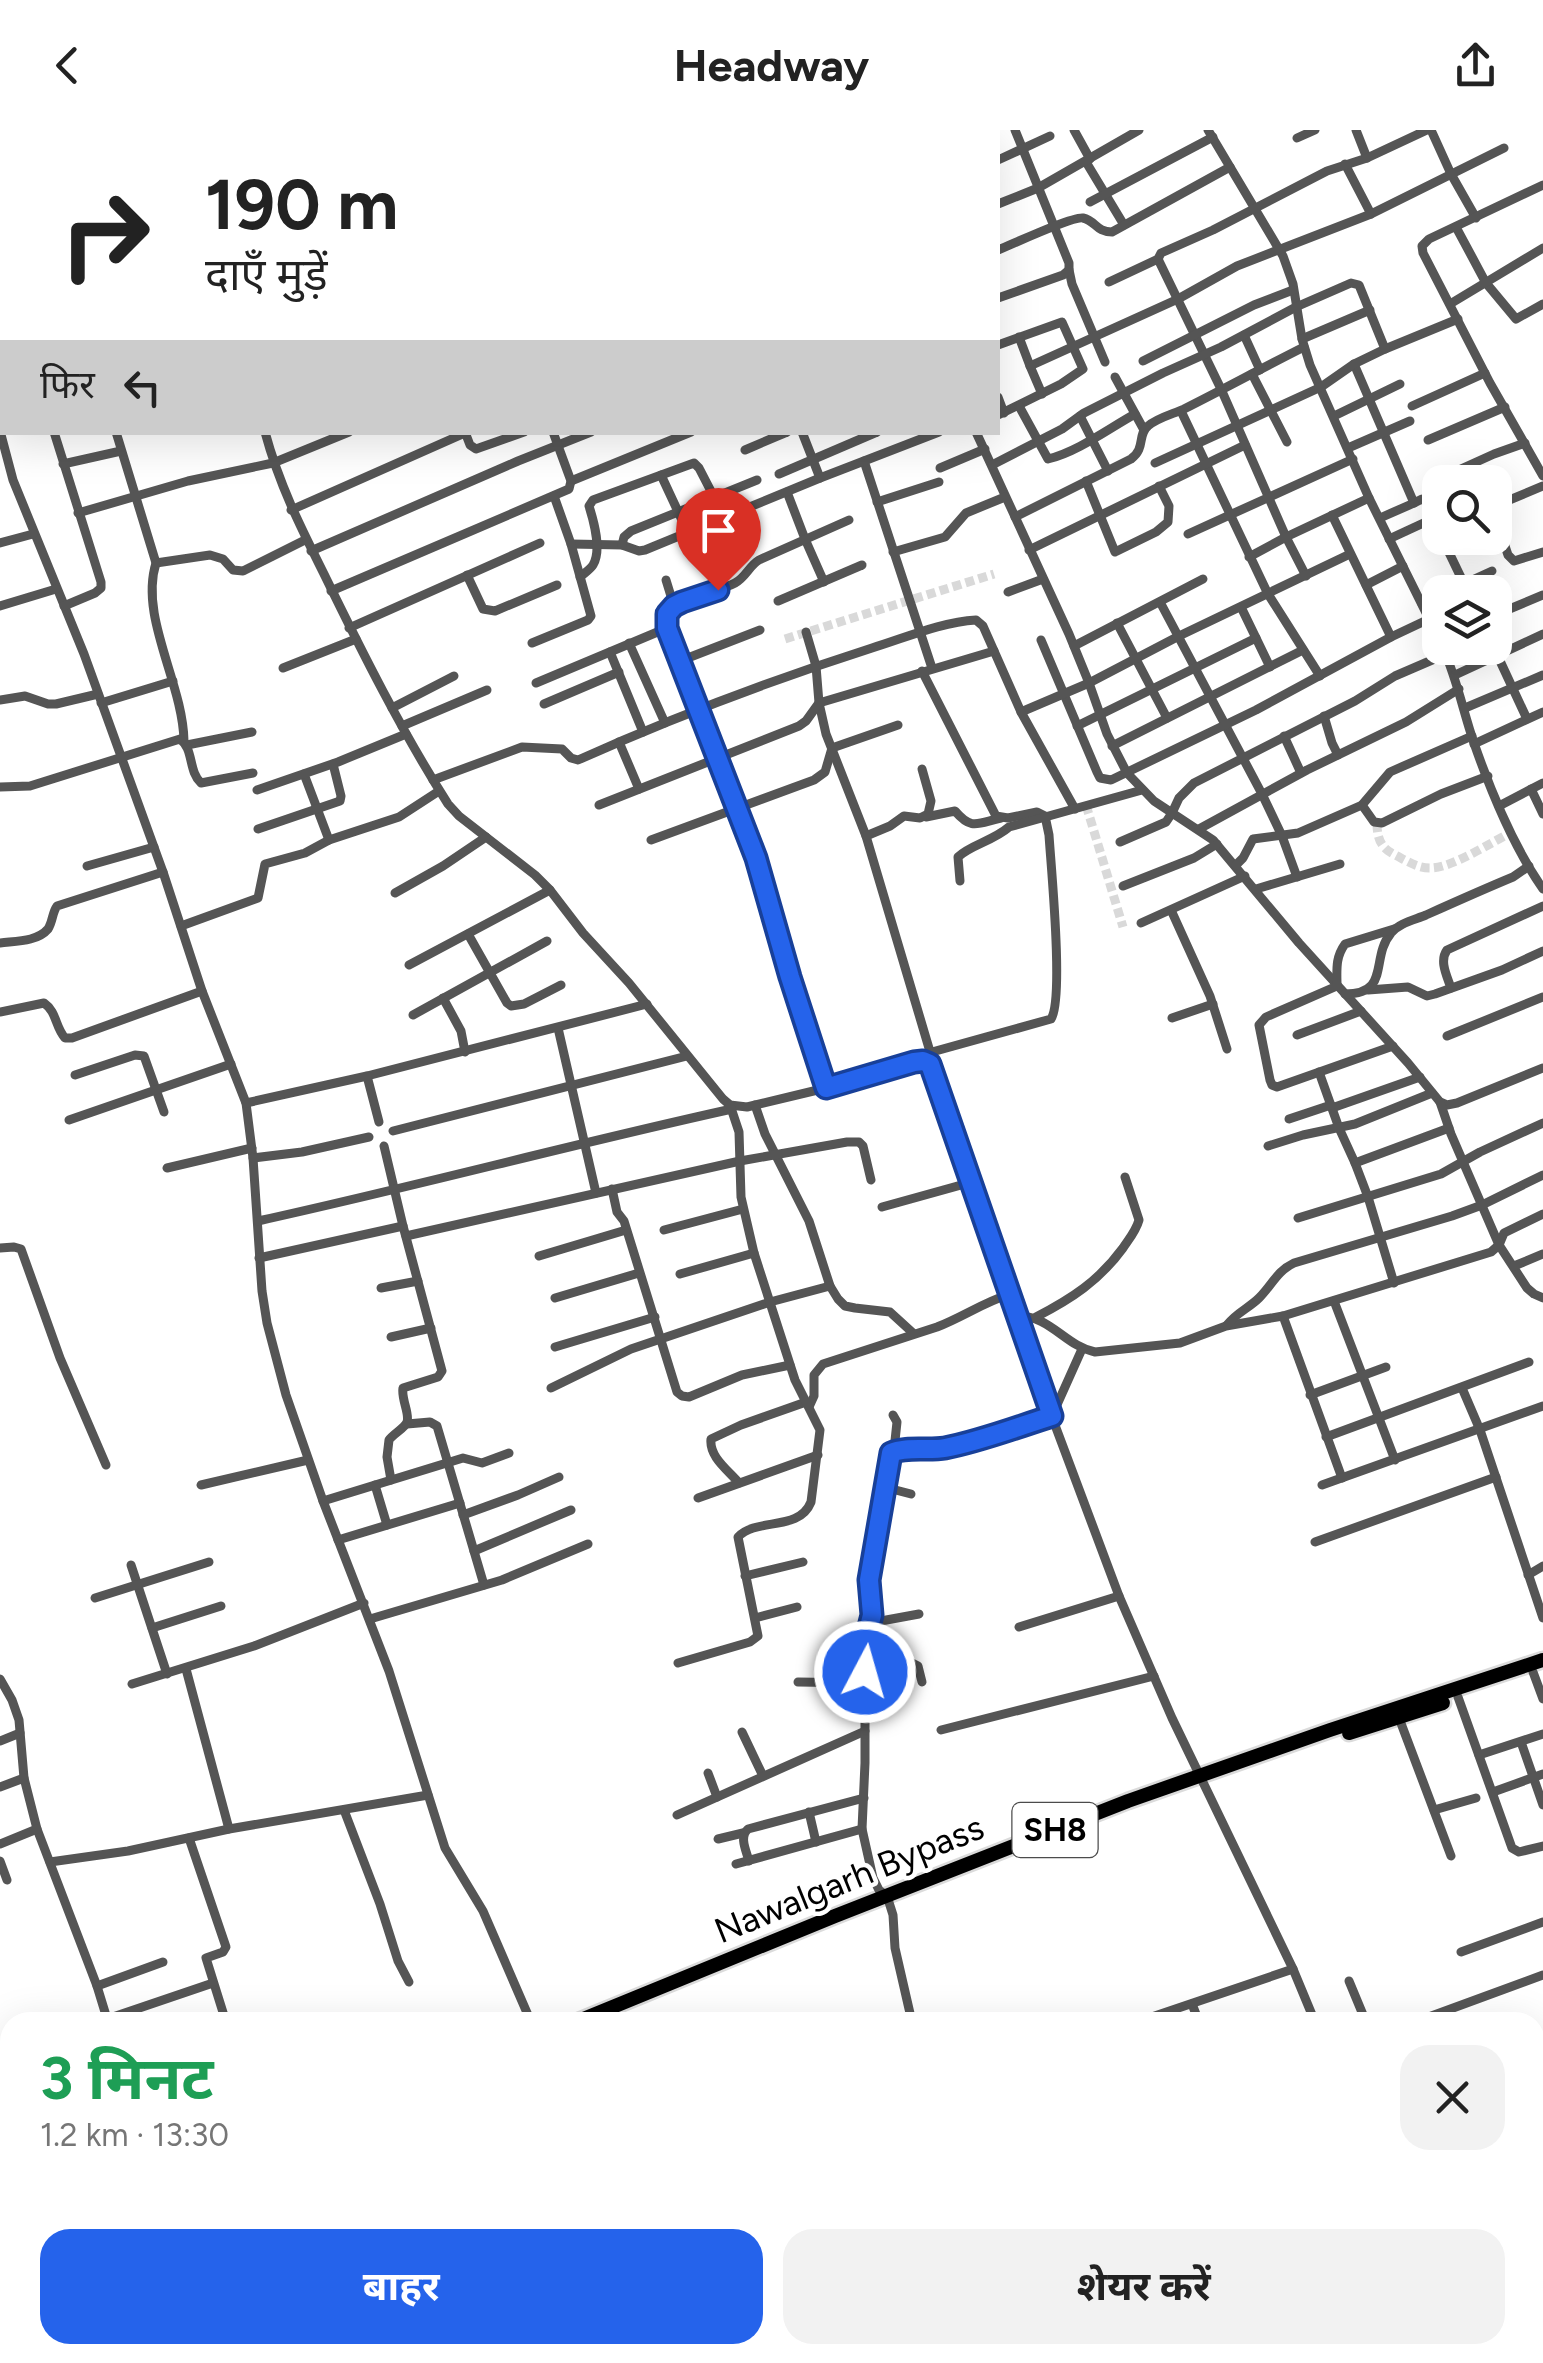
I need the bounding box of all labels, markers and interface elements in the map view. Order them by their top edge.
icon: back [40,38,95,93]
text: Headway [674,38,869,92]
icon: share [1448,38,1503,93]
text: 190 m [205,162,398,247]
icon: right [40,170,170,300]
text: दाएँ मुड़ें [205,247,328,301]
icon: left [115,360,170,415]
text: फिर [40,362,95,408]
map controls [1422,465,1512,665]
button: search [1422,465,1512,555]
pin [676,488,761,591]
icon: arrive [691,503,746,558]
button: layers [1422,575,1512,665]
position arrow [813,1620,917,1724]
road number: SH8 [1012,1803,1098,1857]
street label: Nawalgarh Bypass [708,1806,990,1952]
text: 3 मिनट [40,2042,214,2114]
button: close [1400,2045,1505,2150]
text: 1.2 km · 13:30 [40,2116,229,2154]
button: बाहर [40,2229,763,2344]
button: शेयर करें [783,2229,1505,2344]

